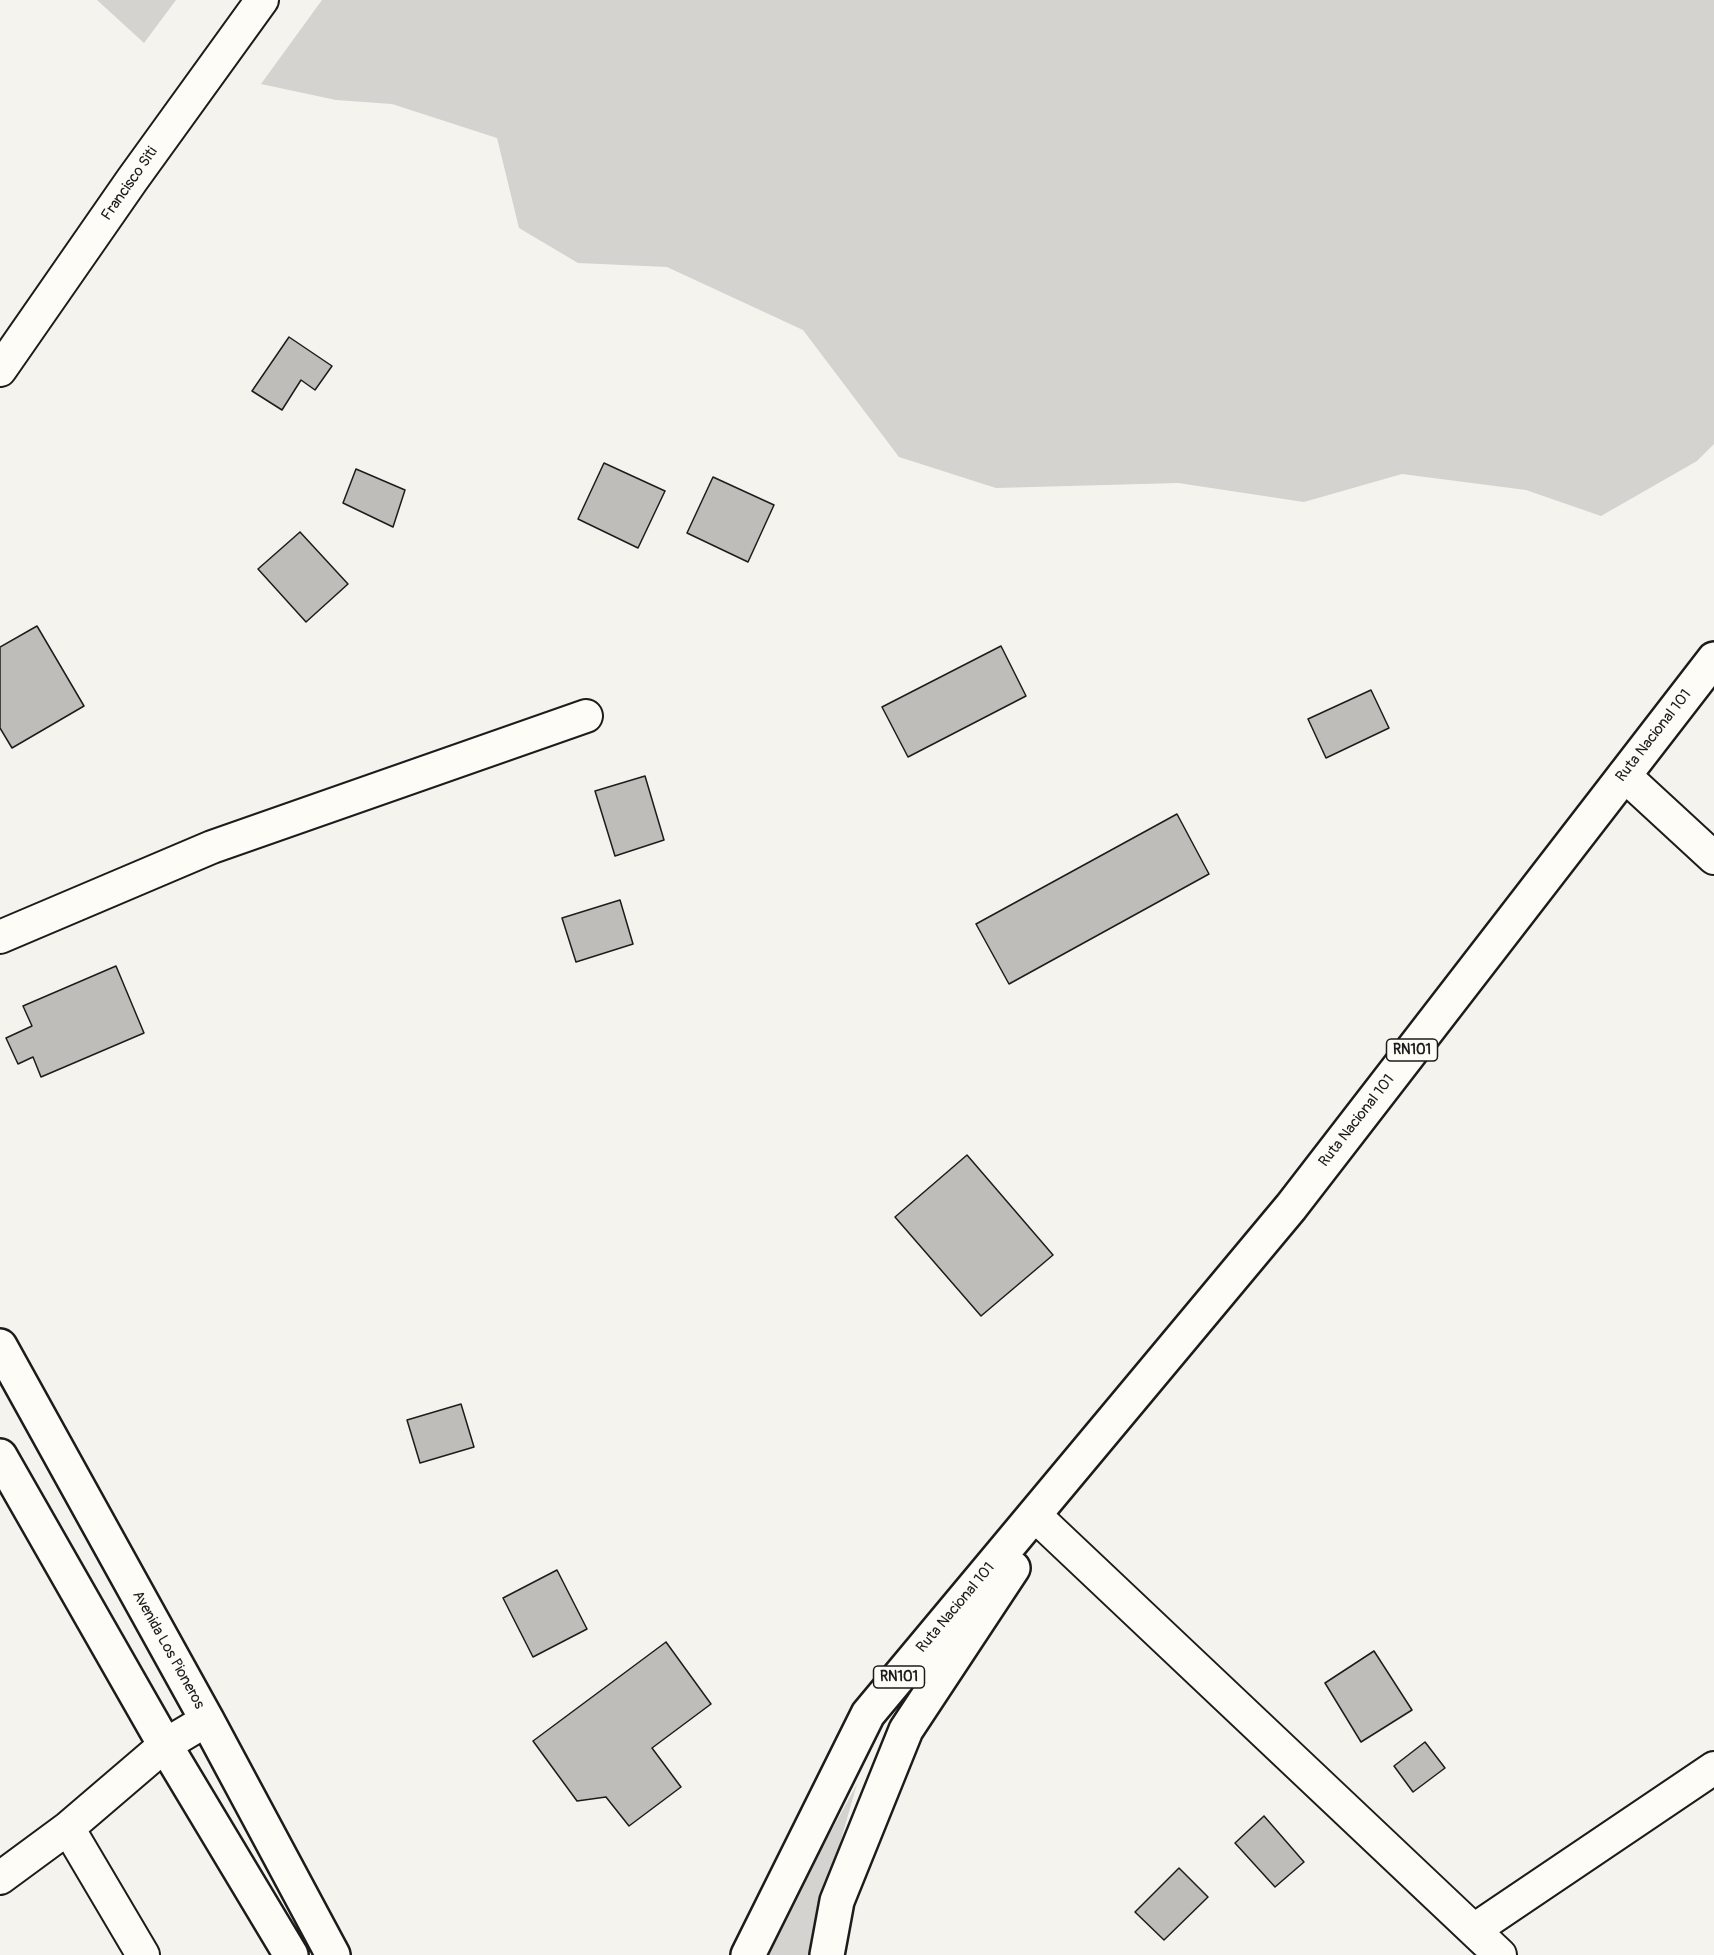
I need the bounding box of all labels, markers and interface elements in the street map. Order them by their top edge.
street label: Francisco Siti [98,144,162,224]
street label: Ruta Nacional 101 [1612,686,1696,786]
road number: RN101 [1386,1039,1438,1061]
street label: Ruta Nacional 101 [1315,1071,1399,1171]
street label: Ruta Nacional 101 [913,1559,999,1657]
street label: Avenida Los Pioneros [128,1588,208,1712]
road number: RN101 [874,1666,924,1688]

